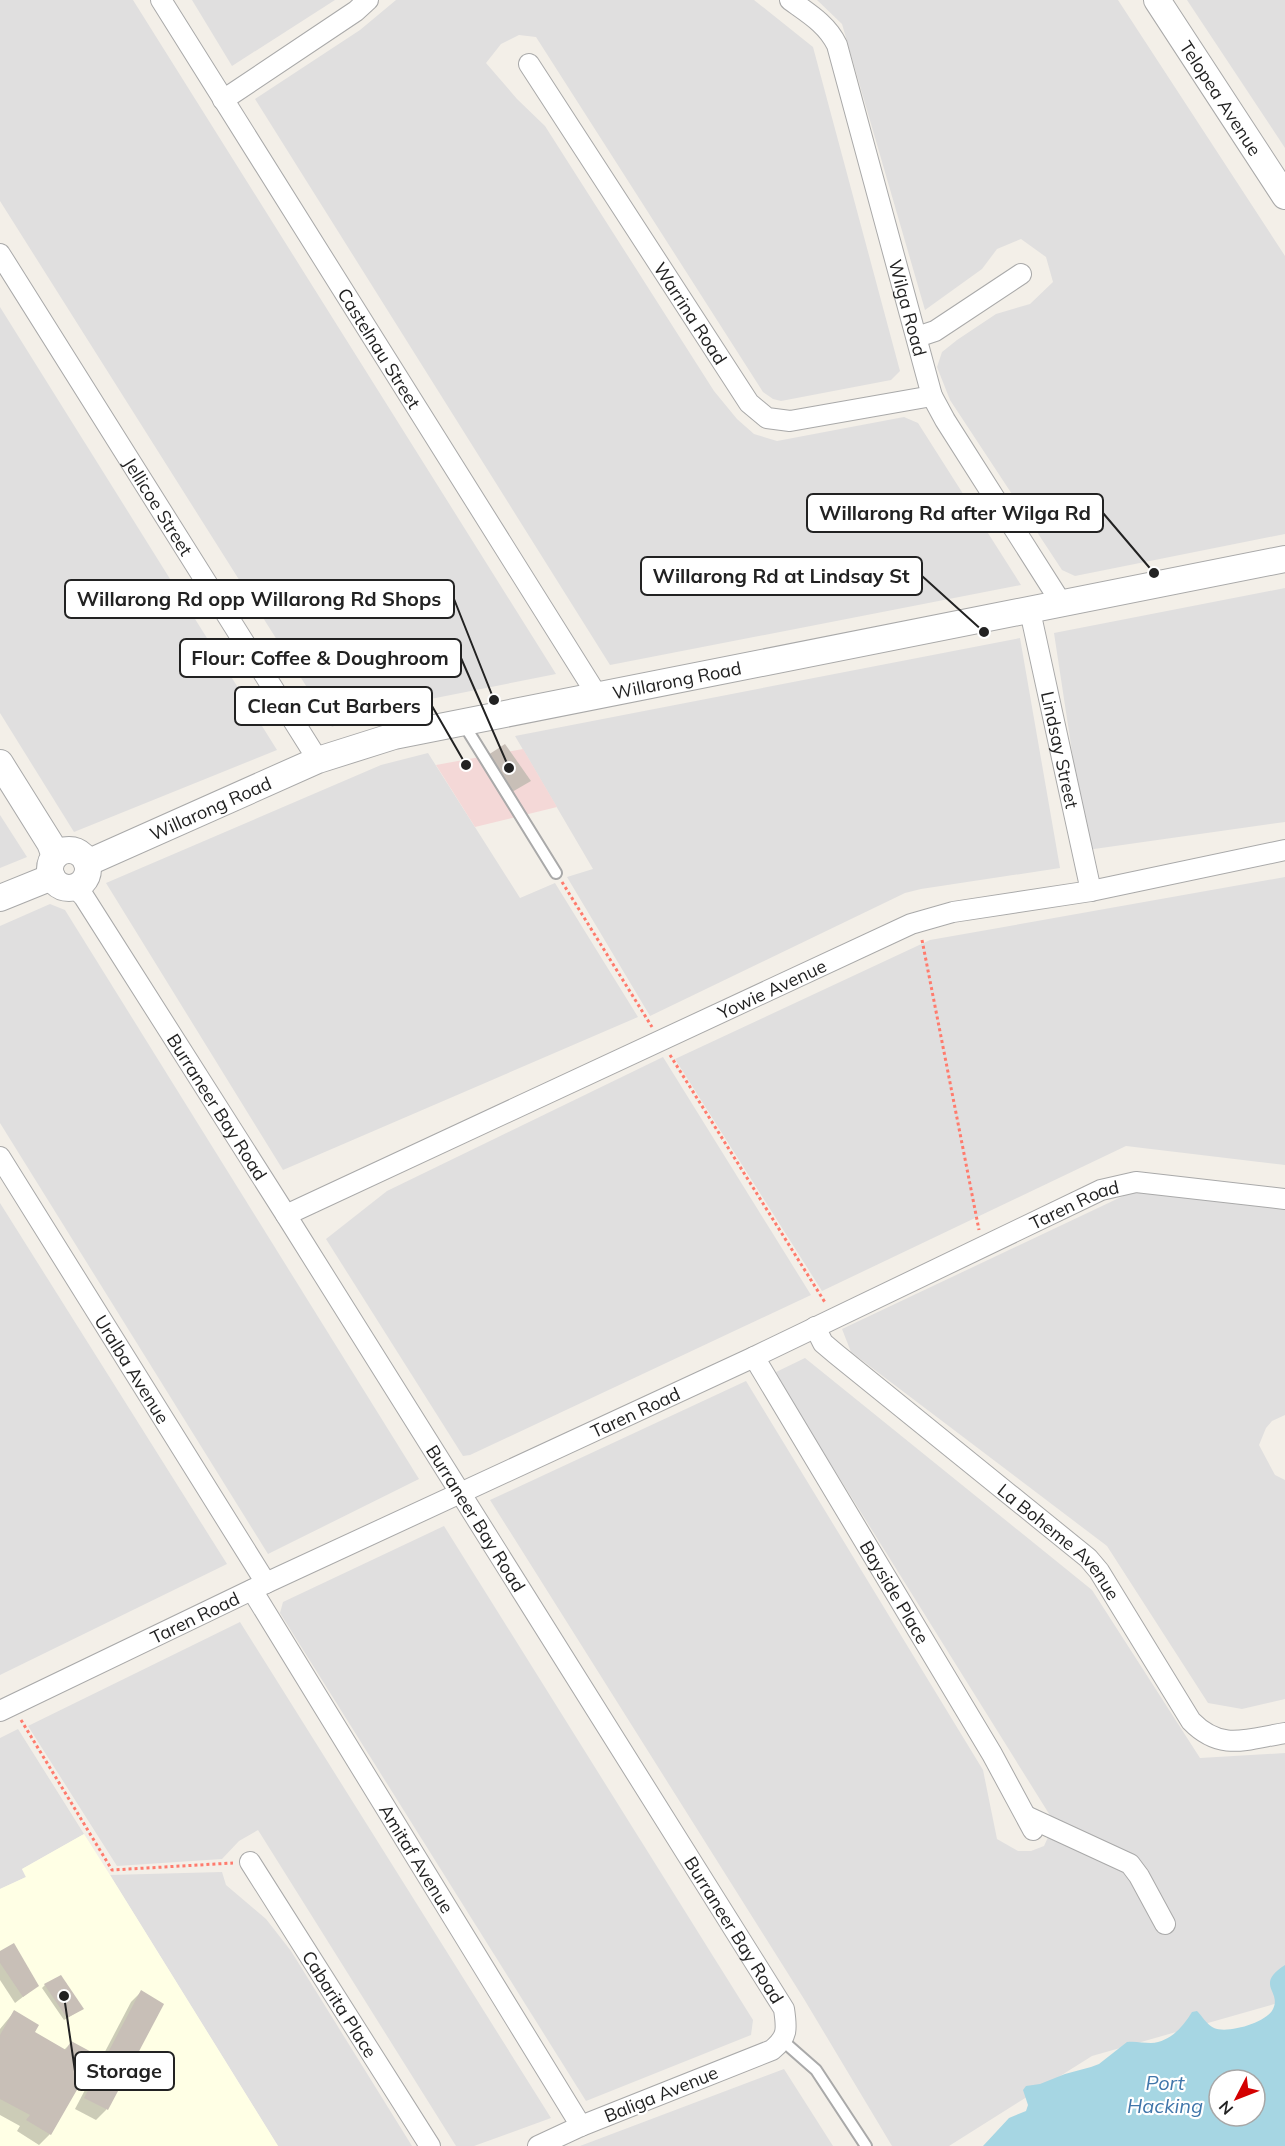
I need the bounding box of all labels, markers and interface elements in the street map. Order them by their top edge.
street label: Telopea Avenue [1175,36,1267,160]
street label: Wilga Road [884,257,932,359]
street label: Warrina Road [649,258,732,369]
street label: Castelnau Street [333,283,426,413]
street label: Jellicoe Street [119,453,198,560]
callout: Willarong Rd after Wilga Rd [807,494,1103,532]
text: Willarong Rd after Wilga Rd [819,500,1091,525]
callout: Willarong Rd at Lindsay St [641,557,922,595]
text: Willarong Rd at Lindsay St [652,563,910,588]
callout: Willarong Rd opp Willarong Rd Shops [65,580,454,618]
text: Willarong Rd opp Willarong Rd Shops [77,586,441,611]
callout: Flour: Coffee & Doughroom [180,639,461,677]
text: Flour: Coffee & Doughroom [191,645,449,670]
street label: Willarong Road [610,656,743,704]
callout: Clean Cut Barbers [235,687,432,725]
street label: Lindsay Street [1036,689,1084,810]
text: Clean Cut Barbers [247,693,421,718]
street label: Willarong Road [146,771,275,845]
street label: Yowie Avenue [713,954,830,1024]
street label: Burraneer Bay Road [162,1029,272,1184]
street label: Taren Road [1026,1175,1121,1234]
street label: Uralba Avenue [90,1310,175,1428]
street label: Taren Road [587,1381,684,1443]
street label: Burraneer Bay Road [421,1440,531,1596]
street label: La Boheme Avenue [993,1478,1125,1604]
street label: Bayside Place [855,1536,935,1648]
street label: Taren Road [146,1586,243,1649]
street label: Amitaf Avenue [375,1800,459,1917]
street label: Burraneer Bay Road [680,1852,789,2008]
street label: Cabarita Place [297,1946,382,2062]
callout: Storage [75,2052,174,2090]
text: Storage [86,2058,162,2083]
street label: Baliga Avenue [601,2061,721,2127]
north arrow [1207,2068,1267,2128]
water label: Port Hacking [1127,2070,1203,2118]
text: N [1214,2097,1237,2119]

